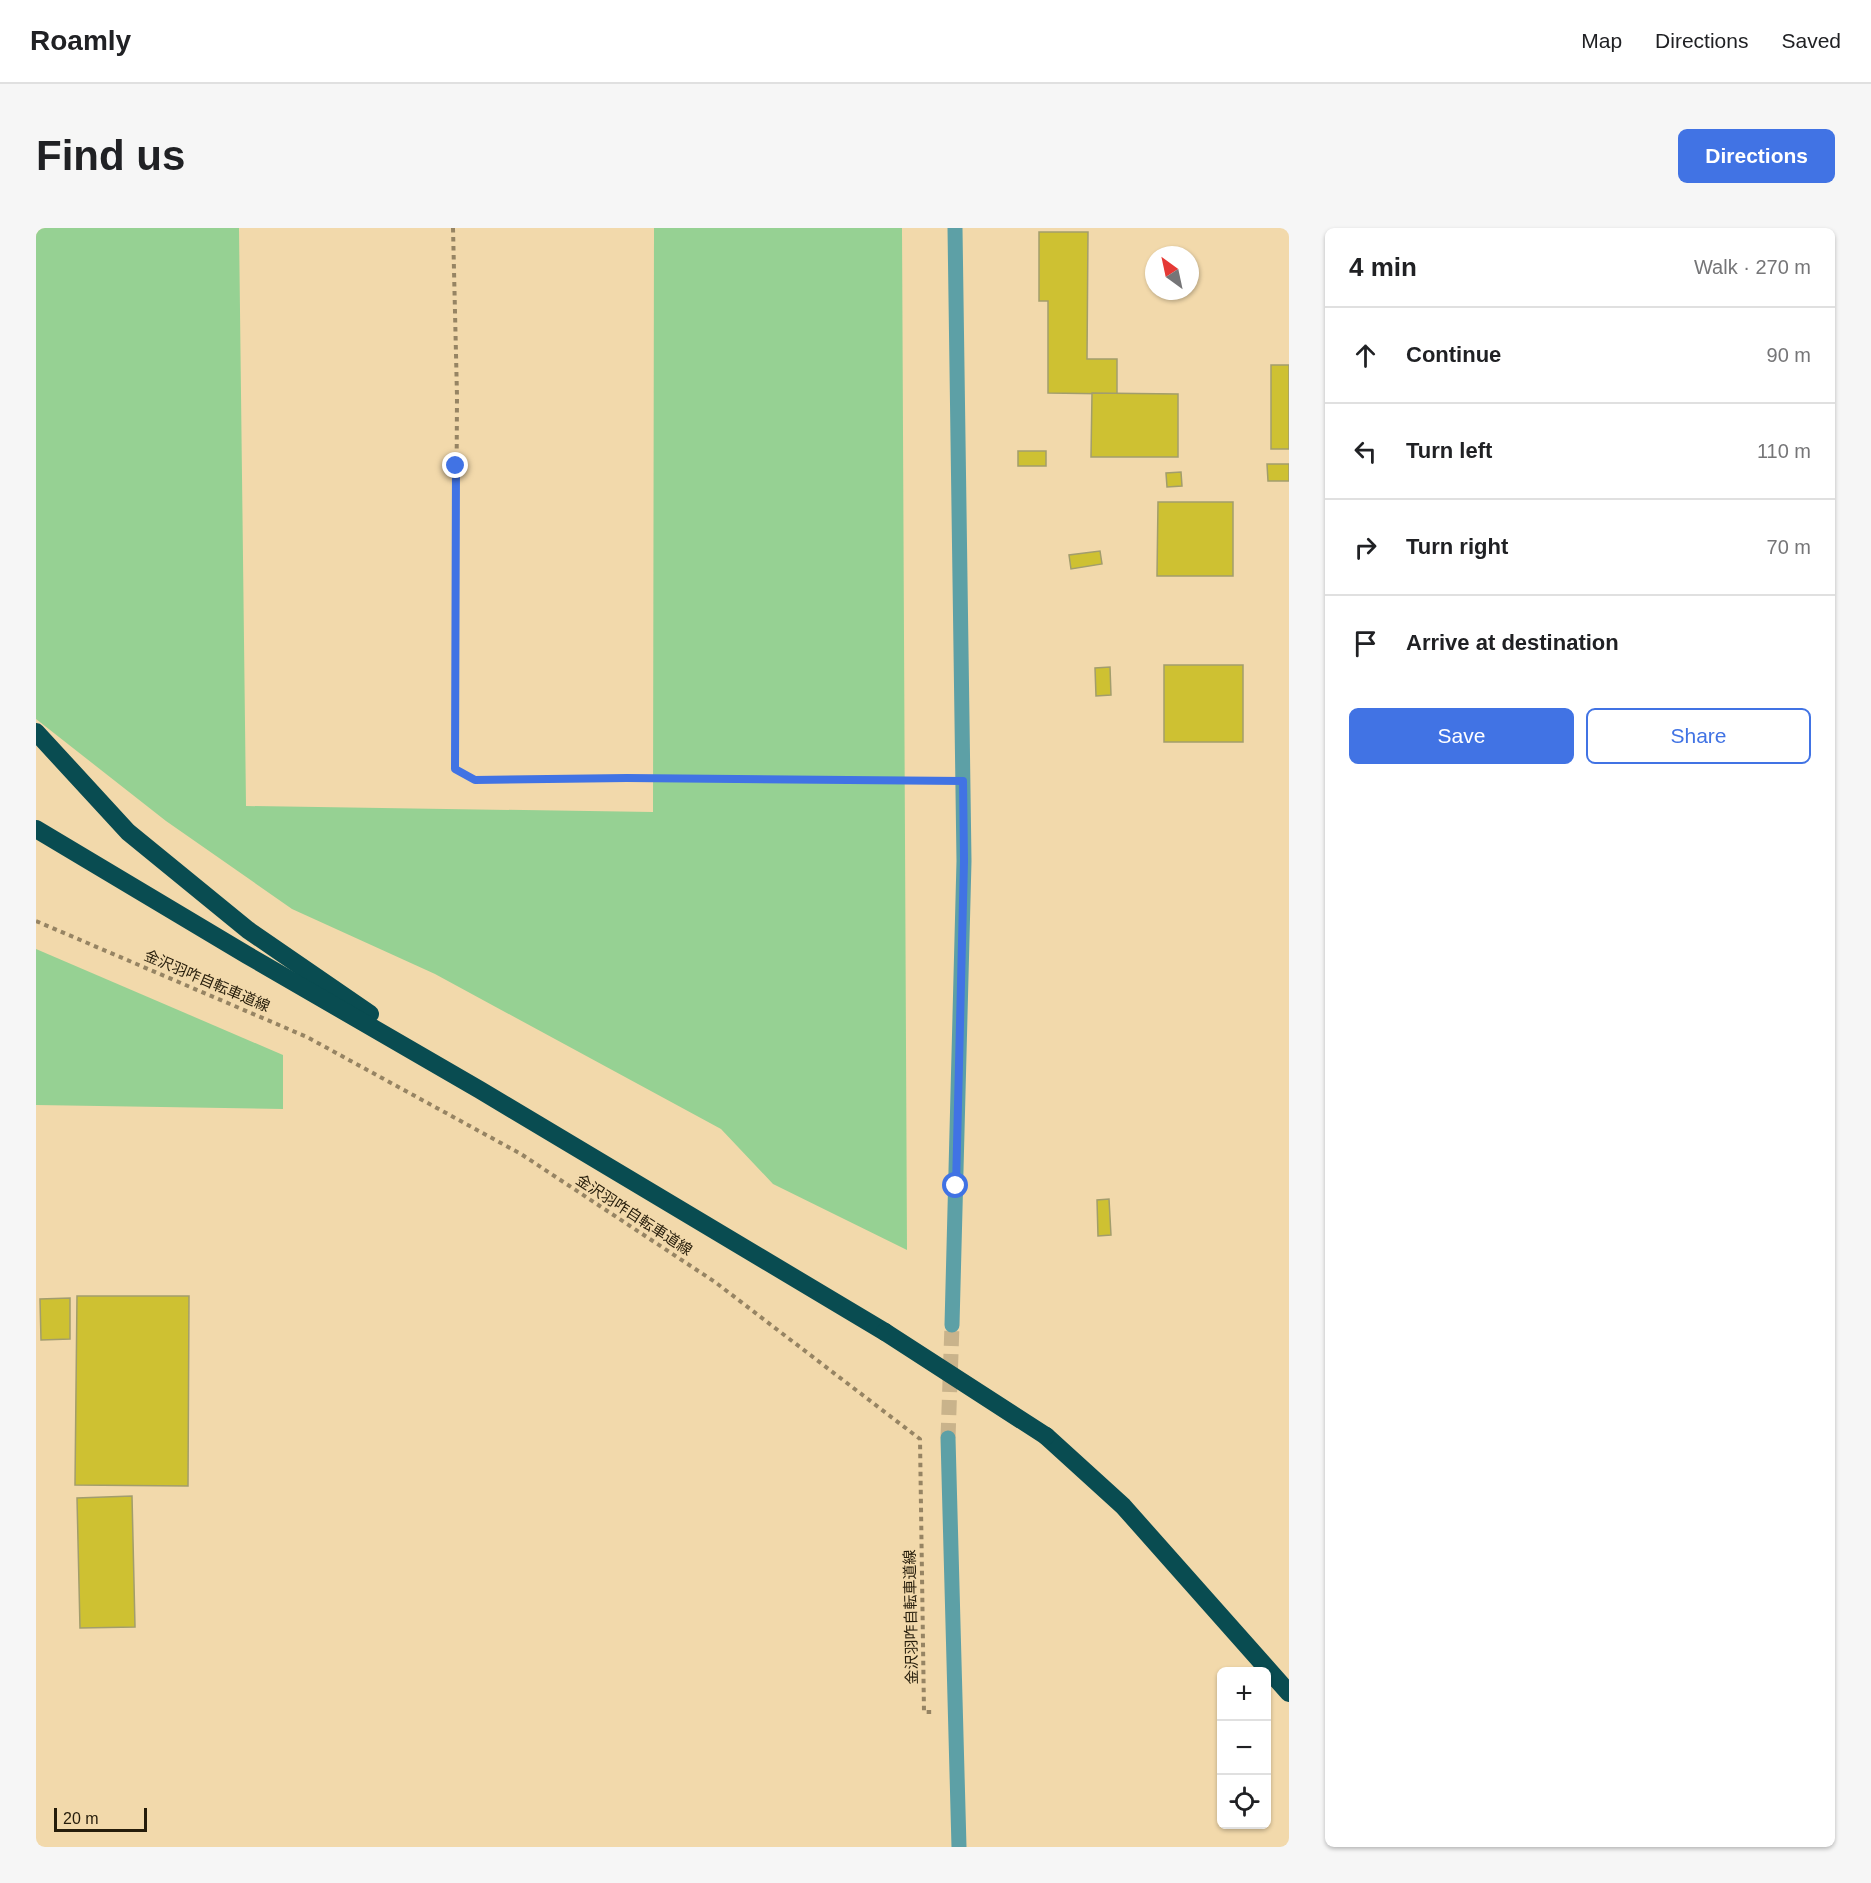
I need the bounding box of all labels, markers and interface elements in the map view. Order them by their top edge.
text: Roamly [30,25,131,56]
text: Map [1581,29,1622,52]
text: Directions [1655,29,1748,52]
text: Saved [1781,29,1841,52]
button: Directions [1678,129,1835,183]
text: Find us [36,132,185,179]
north arrow [1145,246,1199,300]
text: 4 min [1349,252,1417,282]
text: Walk · 270 m [1694,256,1811,278]
icon: ahead [1349,339,1382,372]
text: Continue [1406,342,1501,367]
text: 90 m [1767,344,1811,366]
icon: left [1349,435,1382,468]
text: Turn left [1406,438,1492,463]
text: 110 m [1757,440,1811,462]
route end [442,452,468,478]
icon: right [1349,531,1382,564]
text: Turn right [1406,534,1508,559]
text: 70 m [1767,536,1811,558]
icon: arrive [1349,627,1382,660]
text: Arrive at destination [1406,630,1619,655]
button: Save [1349,708,1574,764]
button: Share [1586,708,1811,764]
street label: 金沢羽咋自転車道線 [142,946,273,1015]
street label: 金沢羽咋自転車道線 [573,1171,696,1258]
route start [942,1172,968,1198]
street label: 金沢羽咋自転車道線 [901,1549,920,1685]
map controls [1217,1667,1271,1829]
button: + [1217,1667,1271,1721]
button: − [1217,1721,1271,1775]
button: locate [1217,1775,1271,1829]
scale bar [54,1805,147,1832]
text: 20 m [63,1810,99,1827]

